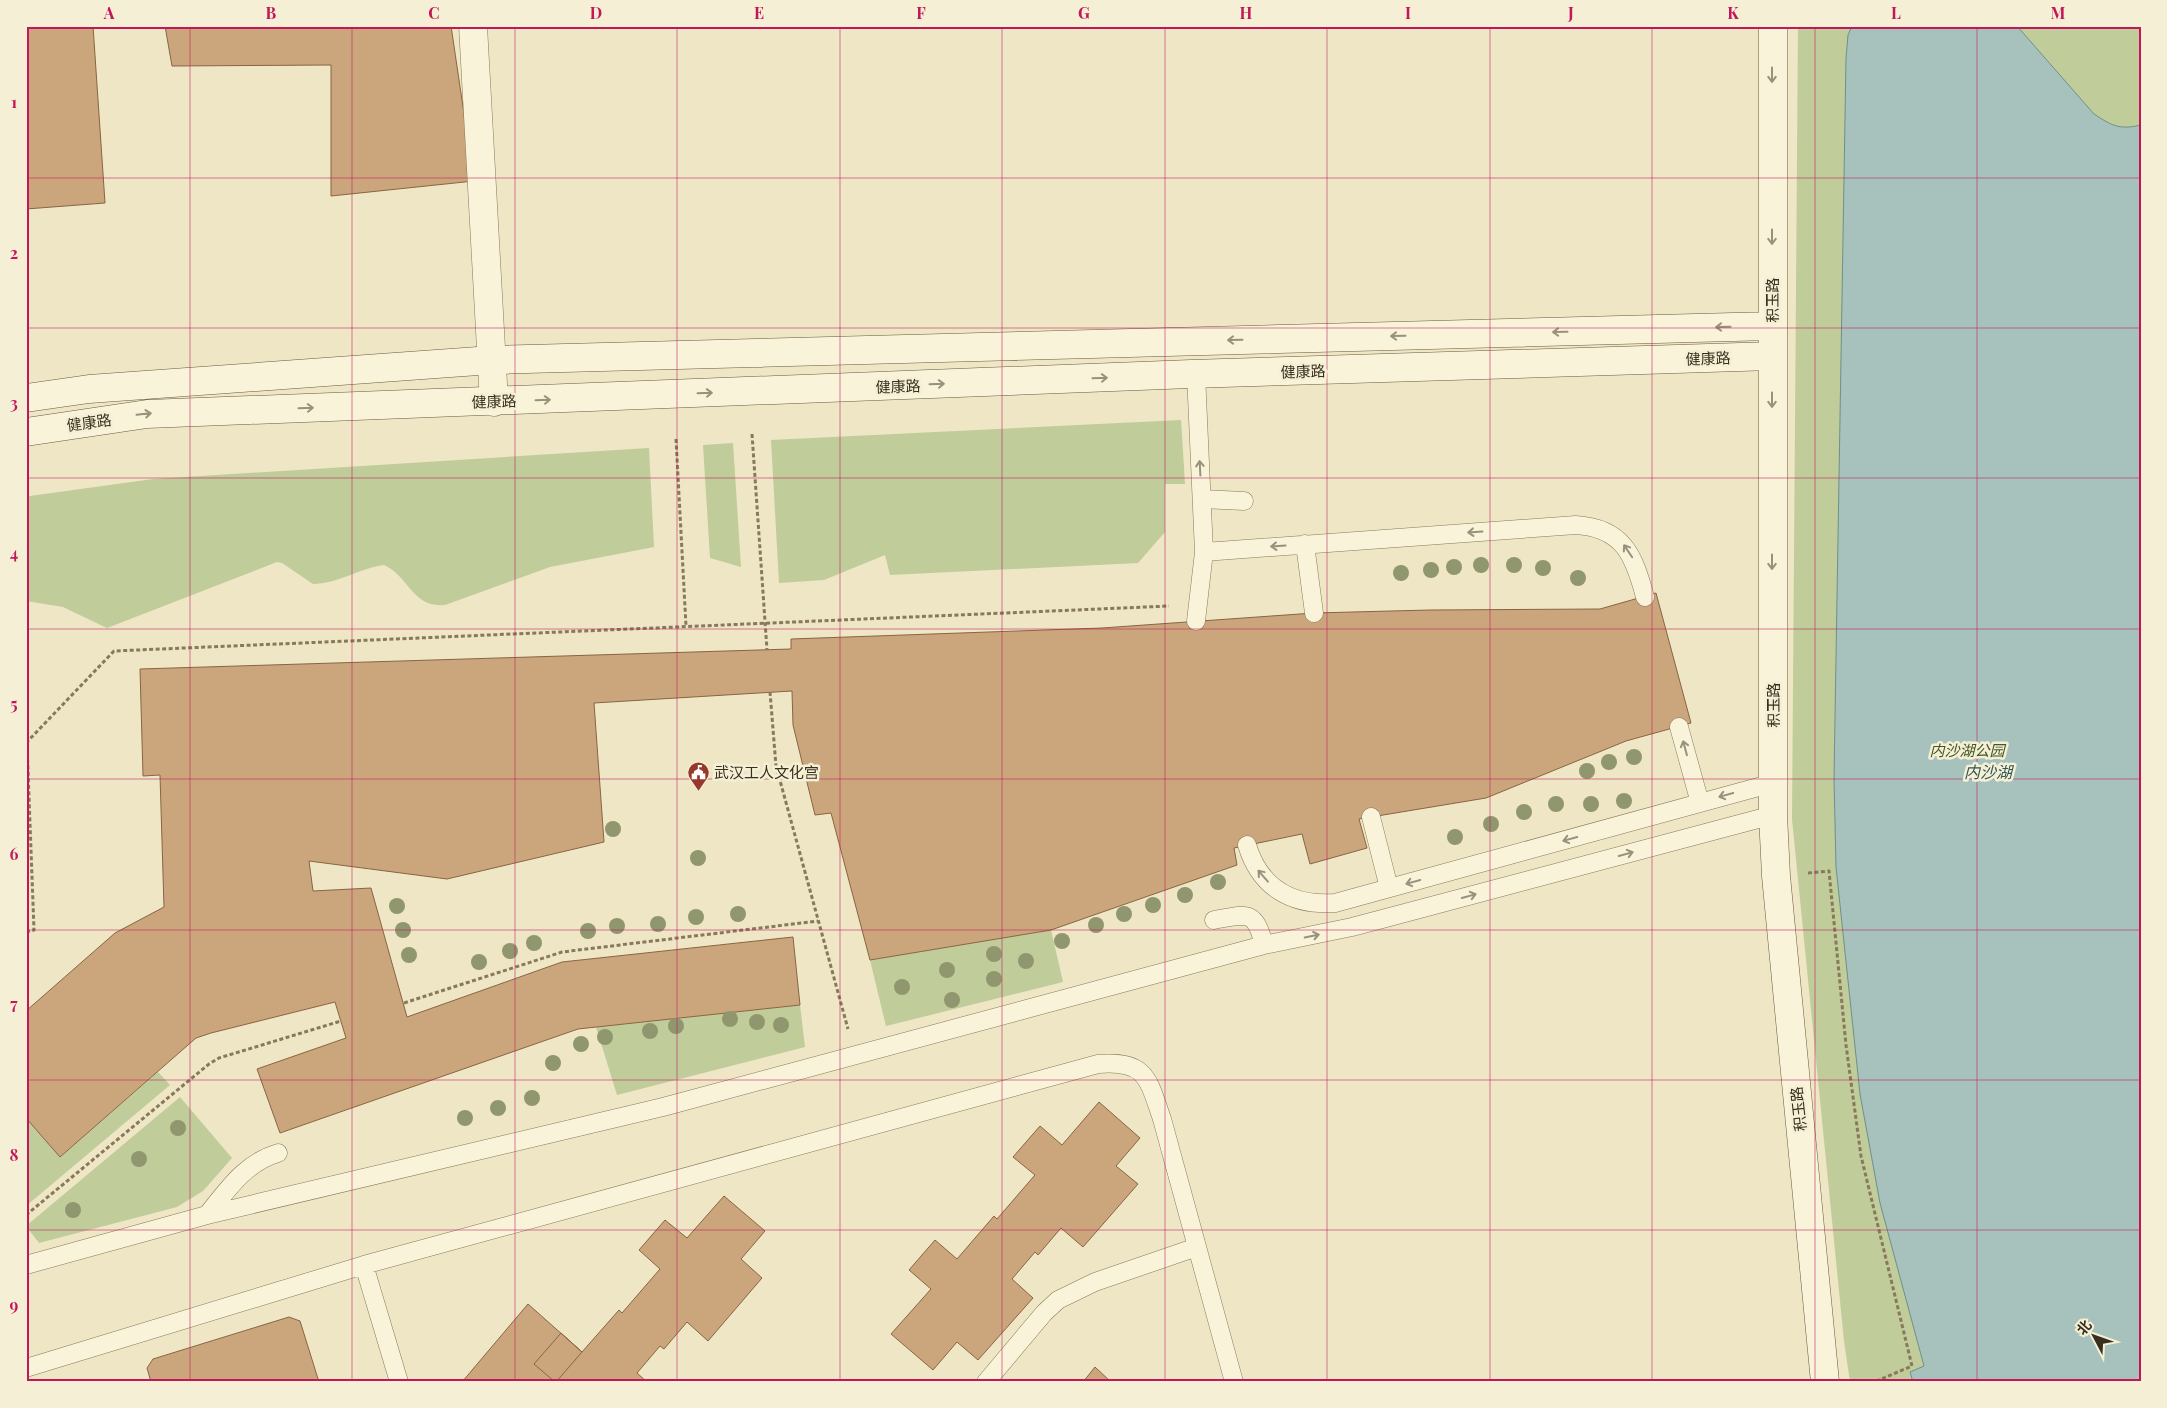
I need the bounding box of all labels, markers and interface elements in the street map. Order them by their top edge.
text: A [103,2,115,23]
text: B [266,2,277,23]
text: C [428,2,440,23]
text: D [590,2,602,23]
text: E [754,2,764,23]
text: F [916,2,926,23]
text: G [1078,2,1090,23]
text: H [1240,2,1253,23]
text: I [1405,2,1411,23]
text: J [1567,2,1574,23]
text: K [1727,2,1739,23]
text: L [1891,2,1901,23]
text: M [2051,2,2066,23]
one-way arrow [1767,66,1777,83]
text: 1 [11,91,17,112]
one-way arrow [1767,229,1777,245]
text: 2 [10,242,18,263]
street label: 积玉路 [1762,277,1782,323]
one-way arrow [1715,323,1731,332]
one-way arrow [1553,327,1569,336]
one-way arrow [1390,331,1406,341]
one-way arrow [1228,335,1244,345]
street label: 健康路 [1685,347,1731,369]
street label: 健康路 [1280,360,1326,382]
one-way arrow [1092,373,1108,383]
street label: 健康路 [875,375,921,397]
one-way arrow [929,380,945,389]
one-way arrow [697,389,713,398]
street label: 健康路 [471,390,517,412]
text: 3 [10,392,18,413]
one-way arrow [1767,392,1777,408]
one-way arrow [535,395,551,404]
one-way arrow [298,403,314,413]
street label: 健康路 [65,409,113,435]
one-way arrow [135,409,151,419]
one-way arrow [1196,460,1205,476]
one-way arrow [1467,527,1483,537]
text: 4 [10,542,18,563]
one-way arrow [1270,542,1286,551]
one-way arrow [1623,545,1633,559]
one-way arrow [1768,554,1777,570]
street label: 积玉路 [1763,682,1783,728]
text: 5 [10,693,18,714]
one-way arrow [1680,740,1689,756]
park label: 内沙湖公园 [1929,740,2006,760]
public building icon: 武汉工人文化宫 [686,760,710,791]
water label: 内沙湖 [1964,761,2015,782]
place label: 武汉工人文化宫 [714,762,819,782]
one-way arrow [1719,791,1735,801]
one-way arrow [1562,834,1578,844]
text: 6 [10,843,19,864]
one-way arrow [1618,849,1634,859]
one-way arrow [1257,869,1268,882]
one-way arrow [1405,877,1421,887]
one-way arrow [1461,891,1477,900]
one-way arrow [1303,930,1319,940]
text: 7 [10,993,18,1014]
street label: 积玉路 [1786,1086,1810,1132]
text: 8 [10,1144,19,1165]
text: 9 [10,1294,19,1315]
north arrow [2070,1310,2120,1360]
text: 北 [2072,1316,2096,1339]

